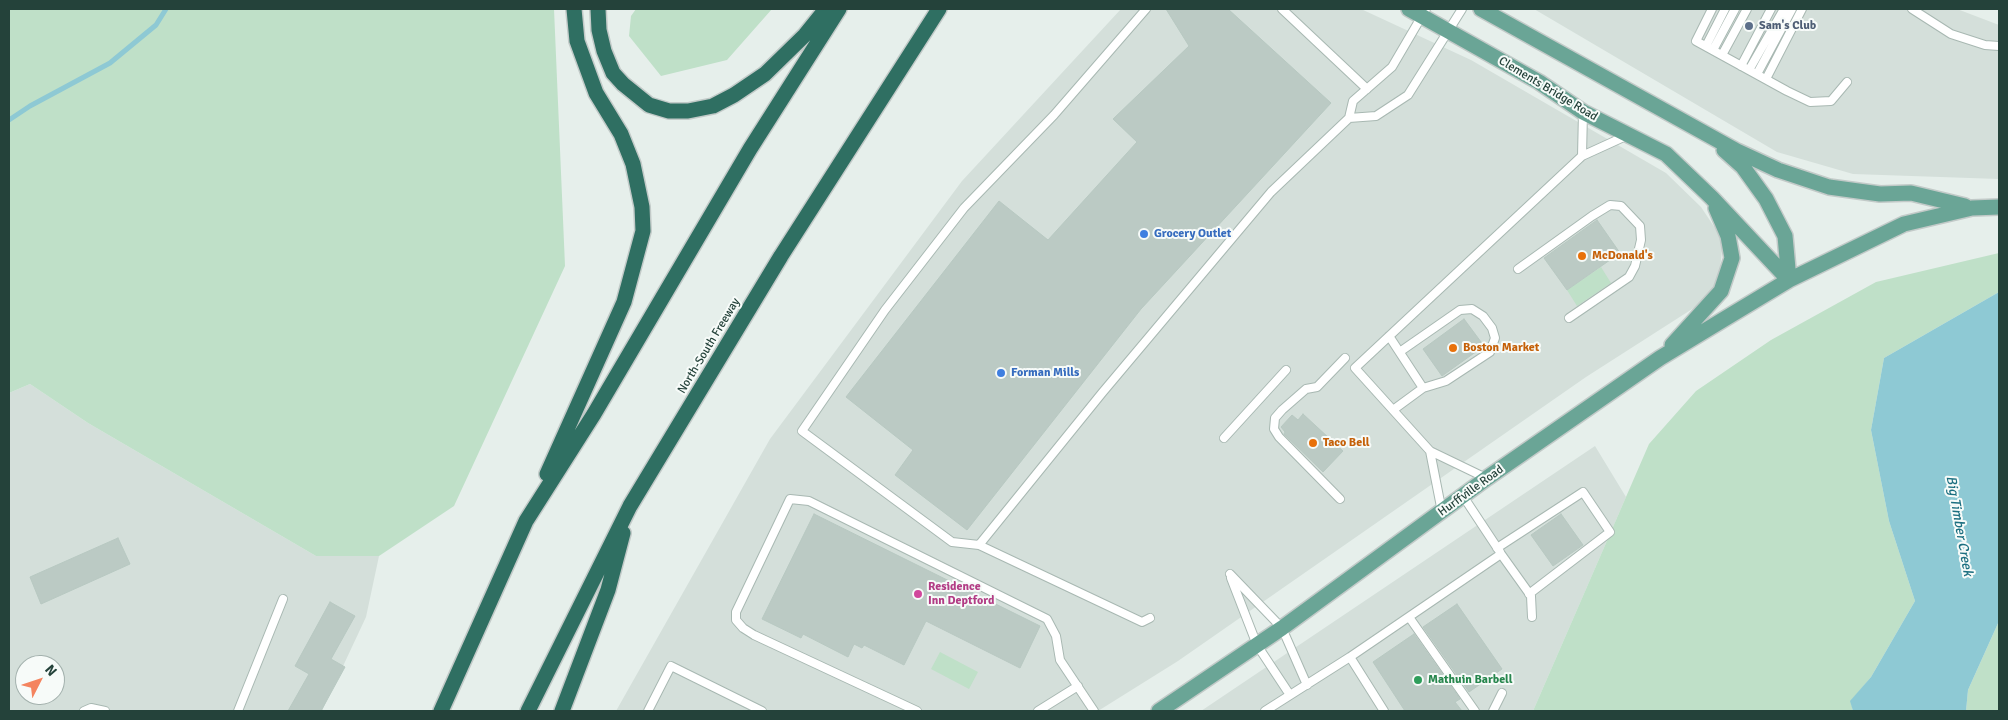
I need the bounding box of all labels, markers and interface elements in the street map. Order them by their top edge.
place label: Sam's Club [1759,19,1816,33]
marker: Sam's Club [1743,20,1755,32]
street label: Clements Bridge Road [1496,54,1600,124]
place label: Grocery Outlet [1154,227,1231,241]
marker: Grocery Outlet [1138,228,1150,240]
place label: McDonald's [1592,249,1653,263]
marker: McDonald's [1576,250,1588,262]
street label: North-South Freeway [675,296,743,396]
place label: Boston Market [1463,341,1539,355]
marker: Boston Market [1447,342,1459,354]
place label: Forman Mills [1011,366,1079,380]
marker: Forman Mills [995,367,1007,379]
place label: Taco Bell [1323,436,1370,450]
marker: Taco Bell [1307,437,1319,449]
street label: Hurffville Road [1436,462,1506,520]
water label: Big Timber Creek [1942,475,1976,577]
place label: Residence Inn Deptford [928,580,994,608]
marker: Residence Inn Deptford [912,588,924,600]
north arrow [15,655,65,705]
text: N [41,661,61,680]
place label: Mathuin Barbell [1428,673,1513,687]
marker: Mathuin Barbell [1412,674,1424,686]

